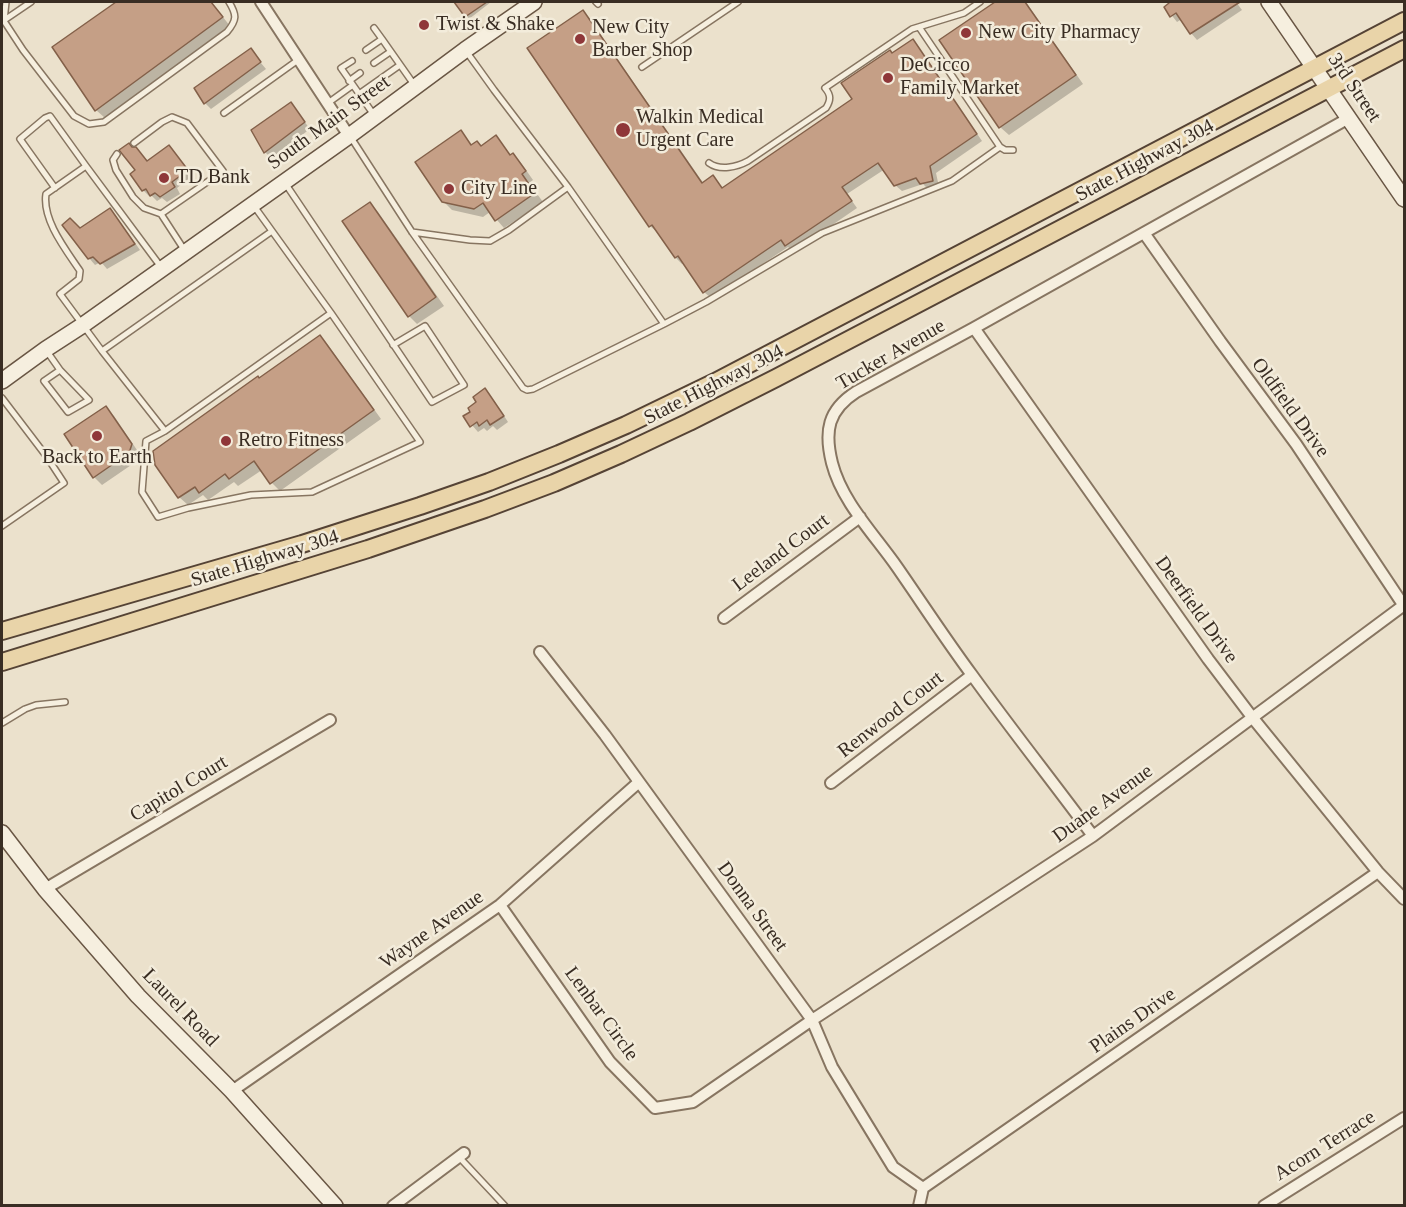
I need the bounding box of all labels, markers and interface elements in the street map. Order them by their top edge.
place label: Twist & Shake [436,13,555,37]
place label: New City Barber Shop [592,16,693,63]
marker: Twist & Shake [417,18,431,32]
place label: New City Pharmacy [978,21,1140,45]
marker: New City Pharmacy [959,26,973,40]
marker: New City Barber Shop [573,32,587,46]
street label: 3rd Street [1322,49,1386,127]
place label: DeCicco Family Market [900,54,1019,101]
street label: South Main Street [263,71,395,175]
marker: DeCicco Family Market [881,71,895,85]
place label: Walkin Medical Urgent Care [636,106,764,153]
street label: State Highway 304 [1072,114,1218,208]
marker: Walkin Medical Urgent Care [614,121,632,139]
place label: TD Bank [176,166,250,190]
marker: TD Bank [157,171,171,185]
place label: City Line [461,177,537,201]
marker: City Line [442,182,456,196]
street label: Tucker Avenue [832,314,950,396]
street label: State Highway 304 [640,340,788,430]
street label: Oldfield Drive [1246,354,1334,462]
marker: Back to Earth [90,429,104,443]
place label: Retro Fitness [238,429,344,453]
marker: Retro Fitness [219,434,233,448]
place label: Back to Earth [42,446,152,470]
street label: Leeland Court [728,509,834,597]
street label: State Highway 304 [188,525,342,593]
street label: Deerfield Drive [1149,552,1243,668]
street label: Renwood Court [833,666,949,764]
street label: Capitol Court [126,751,232,827]
street label: Duane Avenue [1048,760,1158,848]
street label: Donna Street [711,857,793,957]
street label: Wayne Avenue [376,886,488,974]
street label: Lenbar Circle [559,962,643,1066]
street label: Laurel Road [137,964,223,1052]
street label: Plains Drive [1085,983,1181,1059]
street label: Acorn Terrace [1270,1105,1380,1187]

